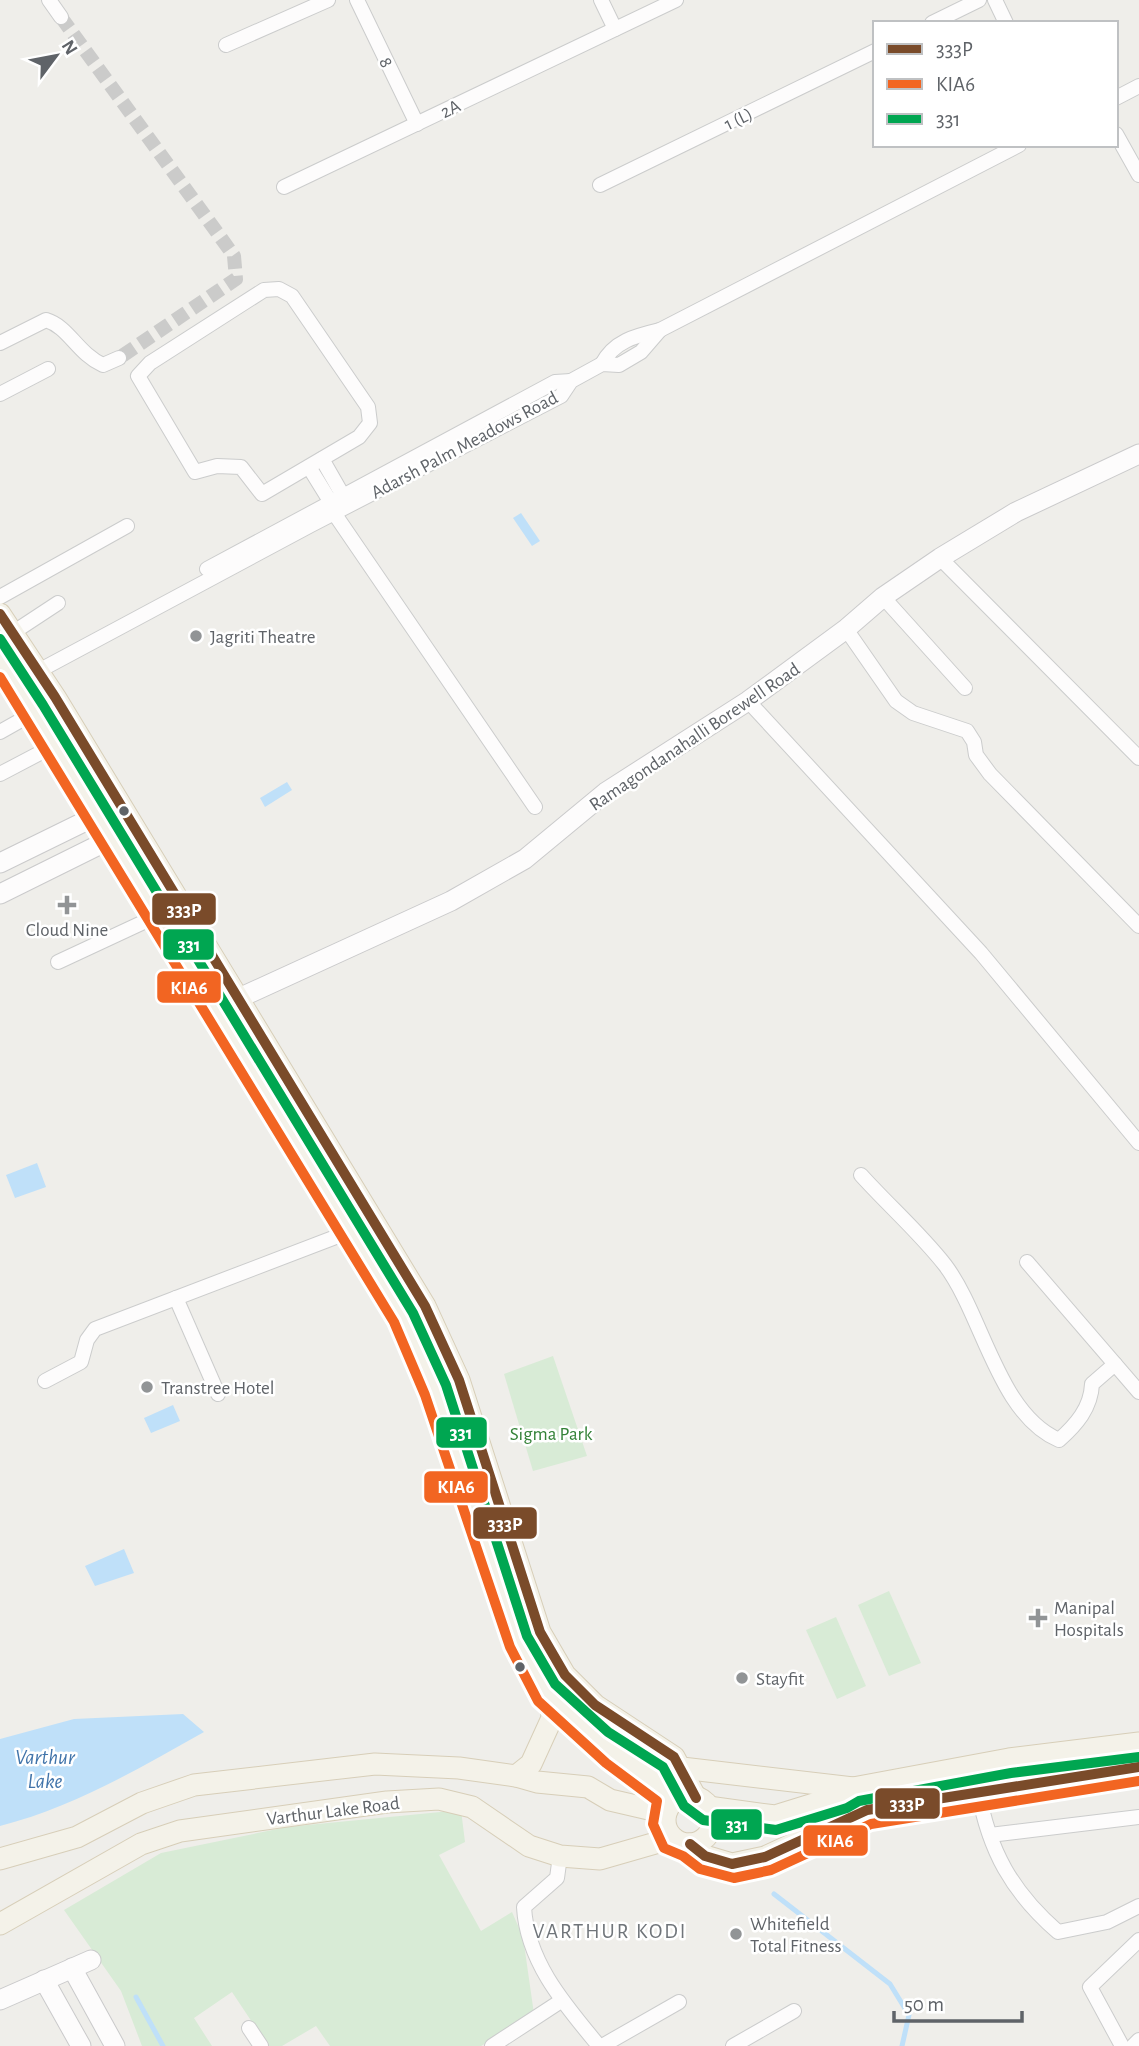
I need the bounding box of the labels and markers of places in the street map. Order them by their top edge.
marker: Jagriti Theatre [188,628,204,644]
place label: Jagriti Theatre [210,628,316,647]
unlabelled marker [117,804,131,818]
marker: Cloud Nine [57,895,77,915]
place label: Cloud Nine [26,921,108,940]
marker: Transtree Hotel [139,1379,155,1395]
place label: Transtree Hotel [161,1379,275,1398]
place label: Manipal Hospitals [1054,1599,1124,1640]
marker: Manipal Hospitals [1028,1608,1048,1628]
unlabelled marker [513,1660,527,1674]
marker: Stayfit [734,1670,750,1686]
place label: Stayfit [756,1670,804,1689]
place label: Whitefield Total Fitness [750,1915,842,1956]
marker: Whitefield Total Fitness [728,1926,744,1942]

